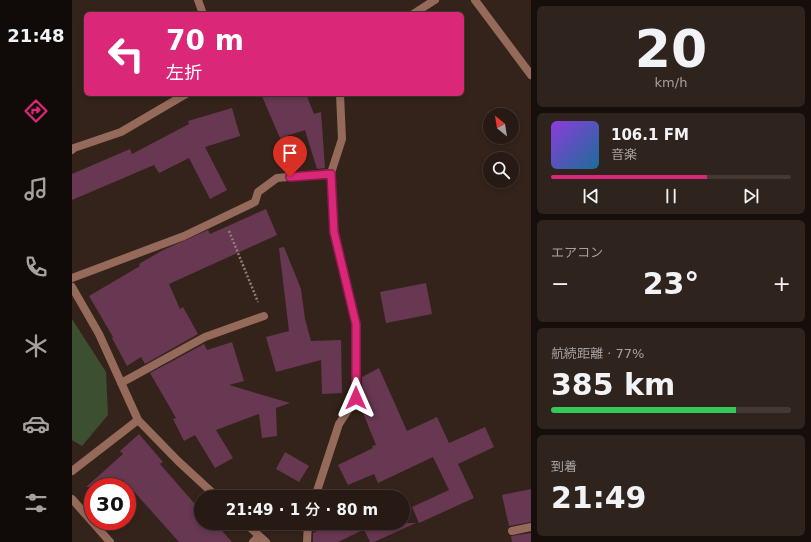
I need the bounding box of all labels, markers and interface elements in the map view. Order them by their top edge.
text: 20 [635,19,707,79]
text: 70 m [166,24,244,57]
text: 21:48 [7,25,65,46]
icon: left [100,28,152,80]
text: 左折 [166,62,202,83]
text: km/h [655,75,687,90]
icon: directions [22,97,50,125]
north arrow [483,108,519,144]
map controls [483,108,519,188]
text: 106.1 FM [611,126,689,144]
pin [273,136,307,177]
icon: arrive [279,142,301,164]
text: 音楽 [611,147,637,162]
button: search [483,152,519,188]
icon: music [22,175,50,203]
icon: previous [580,185,602,207]
icon: pause [660,185,682,207]
icon: next [740,185,762,207]
text: エアコン [551,245,603,260]
icon: phone [22,253,50,281]
text: 23° [643,266,699,301]
text: − [551,271,569,296]
text: + [773,271,791,296]
icon: climate [22,332,50,360]
text: 航続距離 · 77% [551,346,644,361]
text: 385 km [551,367,675,402]
position arrow [335,377,377,419]
icon: car [22,410,50,438]
text: 到着 [551,459,577,474]
speed limit sign: 30 [84,478,136,530]
text: 21:49 [551,480,647,515]
icon: filters [22,489,50,517]
text: 21:49 · 1 分 · 80 m [226,501,378,519]

